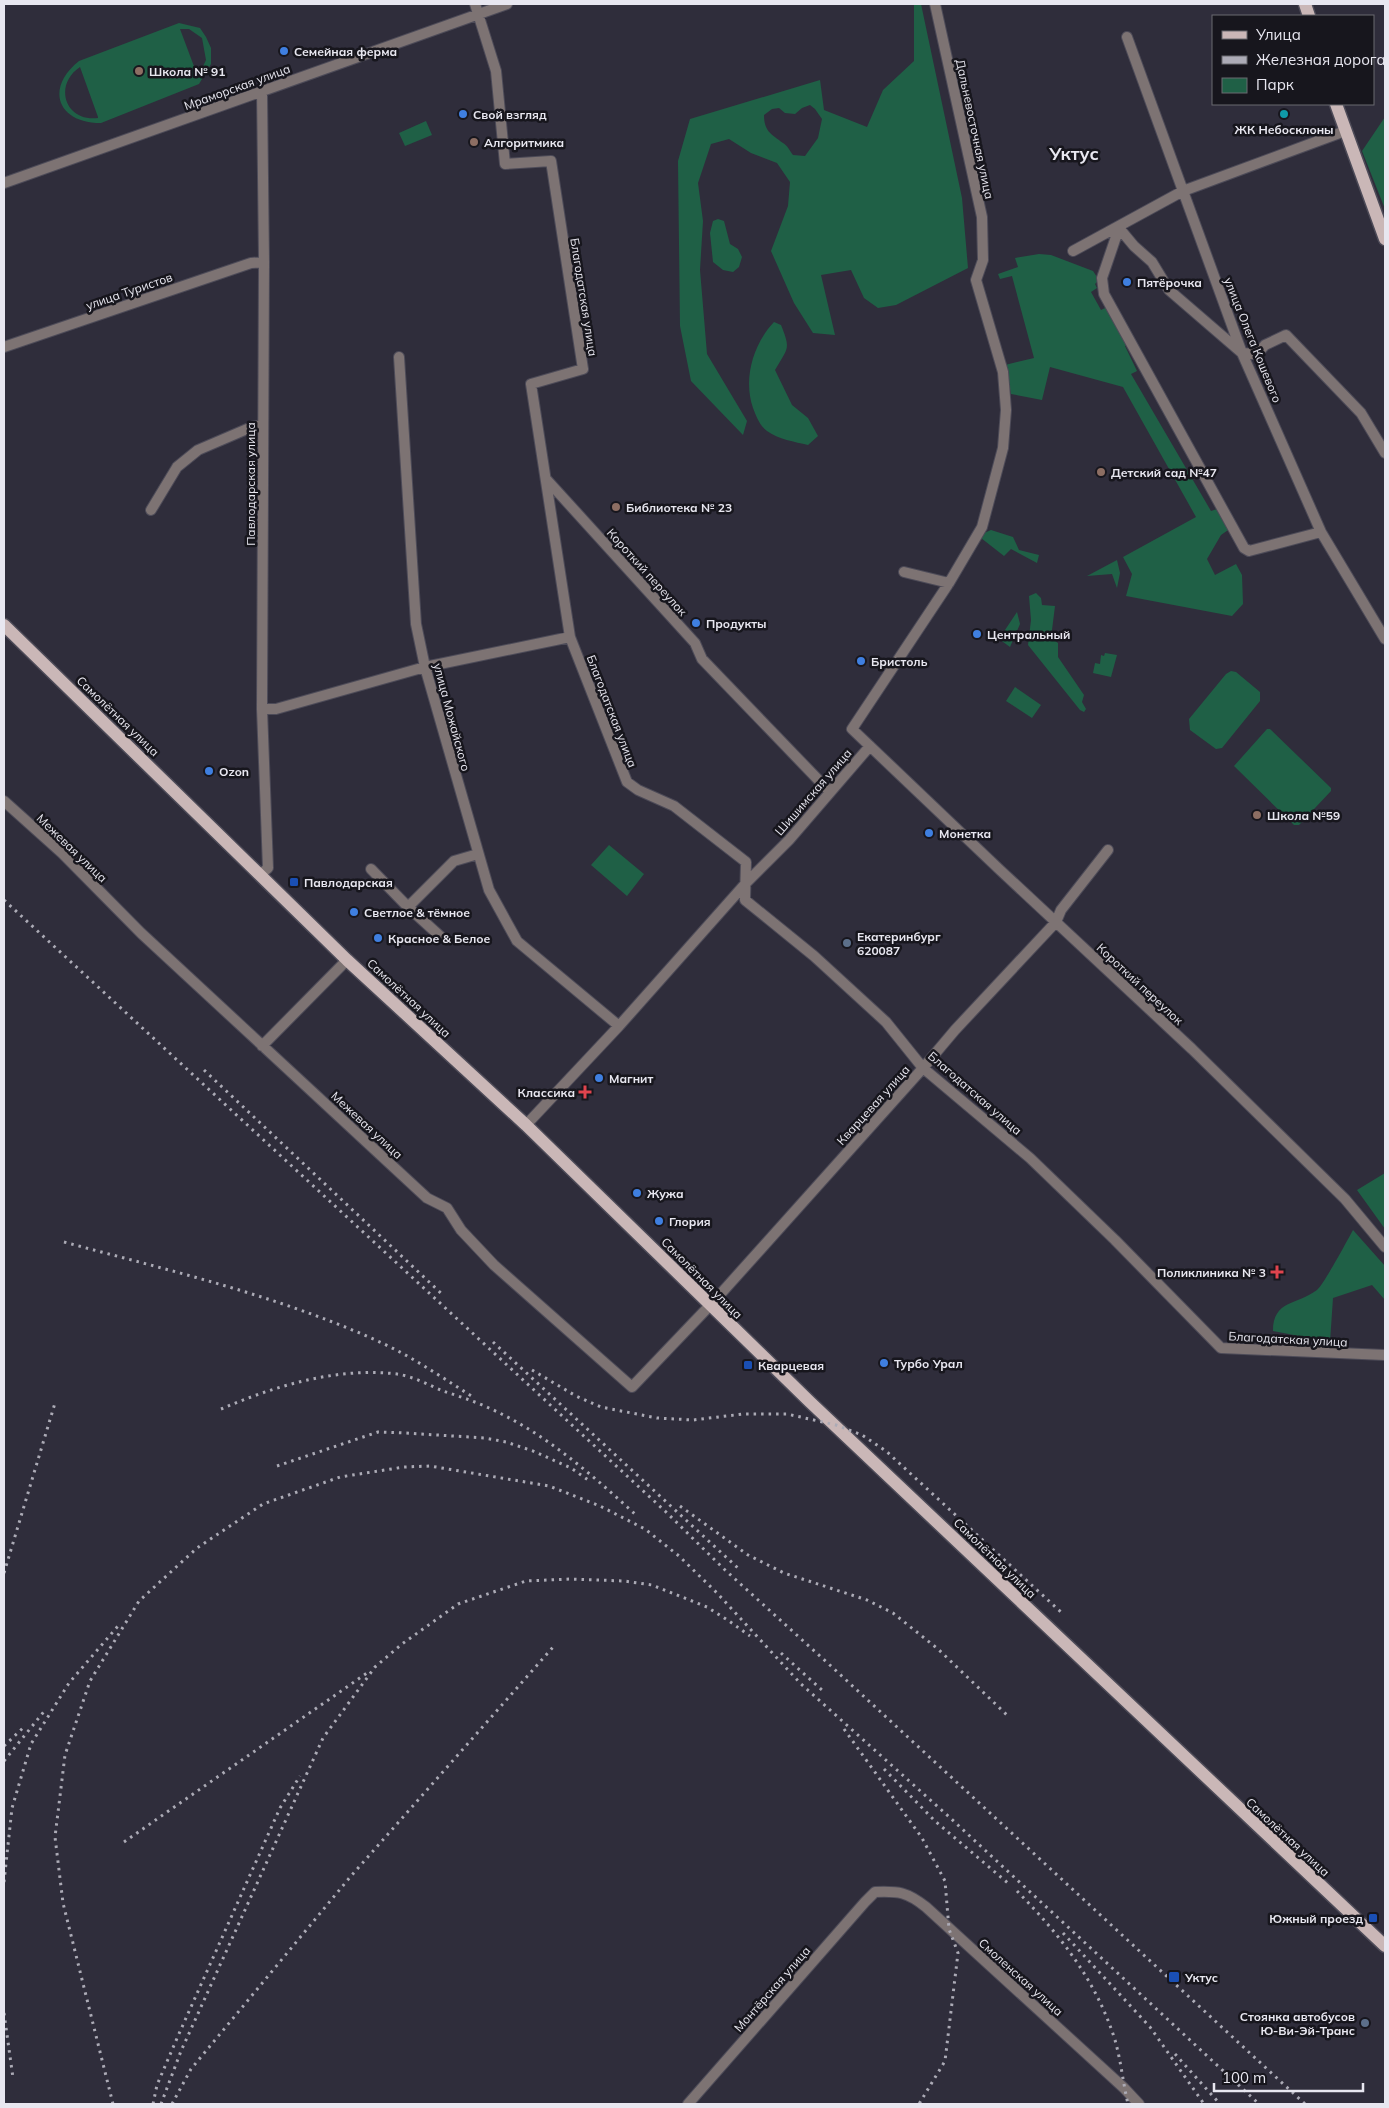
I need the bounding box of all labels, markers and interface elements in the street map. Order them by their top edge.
legend [1212,15,1374,105]
text: Улица [1255,25,1301,44]
place label: Семейная ферма [294,44,397,59]
marker: Семейная ферма [278,45,290,57]
text: Железная дорога [1256,50,1386,69]
street label: Дальневосточная улица [953,58,997,200]
street label: Мраморская улица [182,61,292,113]
place label: Школа № 91 [149,64,225,79]
marker: Школа № 91 [133,65,145,77]
text: Парк [1256,75,1295,94]
place label: Свой взгляд [473,107,547,122]
marker: Свой взгляд [457,108,469,120]
marker: ЖК Небосклоны [1278,108,1290,120]
place label: ЖК Небосклоны [1234,122,1334,137]
place label: Алгоритмика [484,135,564,150]
marker: Алгоритмика [468,136,480,148]
district label: Уктус [1048,142,1099,165]
street label: Благодатская улица [567,237,601,357]
street label: улица Туристов [84,269,175,313]
place label: Пятёрочка [1137,275,1202,290]
street label: улица Олега Кошевого [1221,275,1285,405]
marker: Пятёрочка [1121,276,1133,288]
street label: Павлодарская улица [243,422,258,546]
place label: Детский сад №47 [1111,465,1217,480]
marker: Детский сад №47 [1095,466,1107,478]
place label: Библиотека № 23 [626,500,732,515]
marker: Библиотека № 23 [610,501,622,513]
street label: Короткий переулок [604,525,691,619]
place label: Продукты [706,616,767,631]
marker: Продукты [690,617,702,629]
place label: Центральный [987,627,1070,642]
marker: Центральный [971,628,983,640]
street label: Благодатская улица [584,653,640,769]
place label: Бристоль [871,654,928,669]
marker: Бристоль [855,655,867,667]
street label: улица Можайского [430,661,474,773]
street label: Самолётная улица [74,673,162,759]
street label: Шишимская улица [771,746,855,838]
place label: Ozon [219,764,249,779]
marker: Ozon [203,765,215,777]
place label: Школа №59 [1267,808,1340,823]
marker: Школа №59 [1251,809,1263,821]
street label: Межевая улица [34,811,110,885]
place label: Монетка [939,826,991,841]
marker: Монетка [923,827,935,839]
place label: Павлодарская [304,875,393,890]
marker: Павлодарская [288,876,300,888]
place label: Светлое & тёмное [364,905,470,920]
marker: Светлое & тёмное [348,906,360,918]
place label: Екатеринбург 620087 [857,929,941,958]
place label: Красное & Белое [388,931,491,946]
marker: Красное & Белое [372,932,384,944]
marker: Екатеринбург 620087 [841,937,853,949]
street label: Короткий переулок [1094,940,1187,1028]
street label: Самолётная улица [364,955,454,1041]
street label: Благодатская улица [925,1048,1025,1138]
street label: Кварцевая улица [833,1062,913,1148]
place label: Магнит [609,1071,653,1086]
marker: Магнит [593,1072,605,1084]
place label: Классика [518,1085,575,1100]
marker: Классика [579,1086,591,1098]
street label: Межевая улица [328,1088,406,1162]
place label: Жужа [647,1186,684,1201]
marker: Жужа [631,1187,643,1199]
place label: Глория [669,1214,711,1229]
marker: Глория [653,1215,665,1227]
street label: Самолётная улица [658,1234,746,1322]
place label: Поликлиника № 3 [1157,1265,1266,1280]
marker: Поликлиника № 3 [1270,1265,1284,1279]
street label: Благодатская улица [1228,1328,1348,1350]
place label: Турбо Урал [894,1356,963,1371]
marker: Турбо Урал [878,1357,890,1369]
place label: Кварцевая [758,1358,824,1373]
marker: Кварцевая [742,1359,754,1371]
street label: Самолётная улица [951,1515,1039,1601]
street label: Самолётная улица [1243,1794,1333,1880]
place label: Южный проезд [1269,1911,1363,1926]
marker: Южный проезд [1367,1912,1379,1924]
street label: Смоленская улица [976,1935,1066,2019]
street label: Монтёрская улица [731,1943,813,2035]
marker: Уктус [1167,1970,1181,1984]
place label: Уктус [1184,1970,1218,1985]
place label: Стоянка автобусов Ю-Ви-Эй-Транс [1240,2009,1355,2038]
marker: Стоянка автобусов Ю-Ви-Эй-Транс [1359,2017,1371,2029]
scale bar [1214,2060,1363,2092]
text: 100 m [1222,2068,1266,2087]

